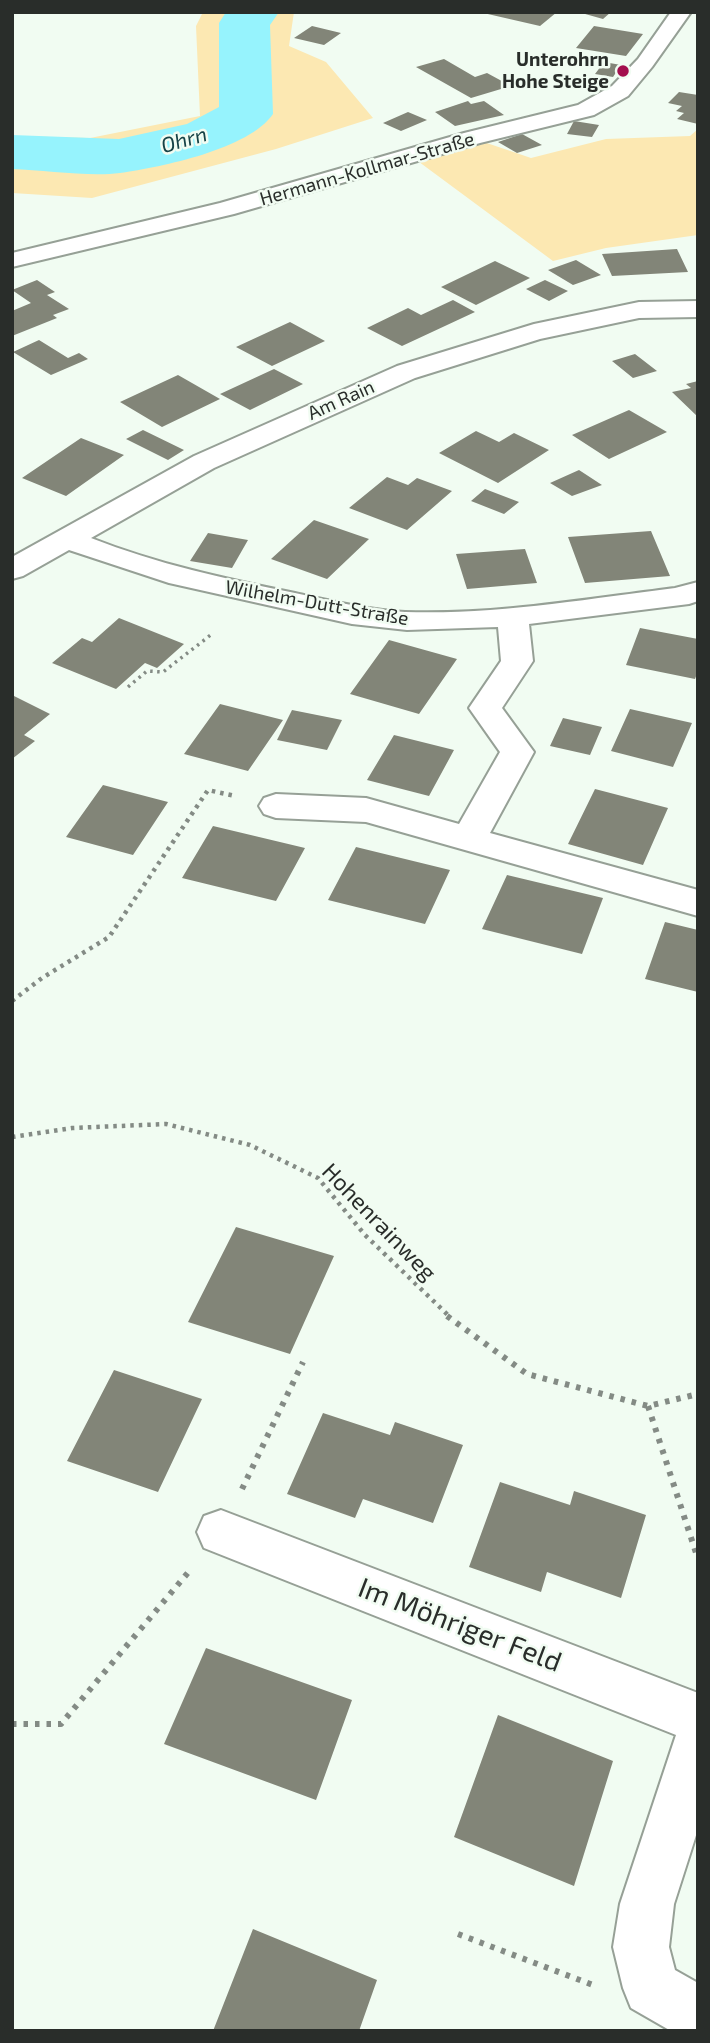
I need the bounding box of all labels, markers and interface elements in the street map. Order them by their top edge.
place label: Unterohrn Hohe Steige [502,49,609,93]
marker: Unterohrn Hohe Steige [615,63,631,79]
water label: Ohrn [158,121,210,159]
street label: Hermann-Kollmar-Straße [257,127,477,211]
street label: Am Rain [304,375,378,425]
street label: Wilhelm-Dutt-Straße [224,576,410,630]
street label: Hohenrainweg [316,1158,442,1286]
street label: Im Möhriger Feld [354,1571,566,1679]

